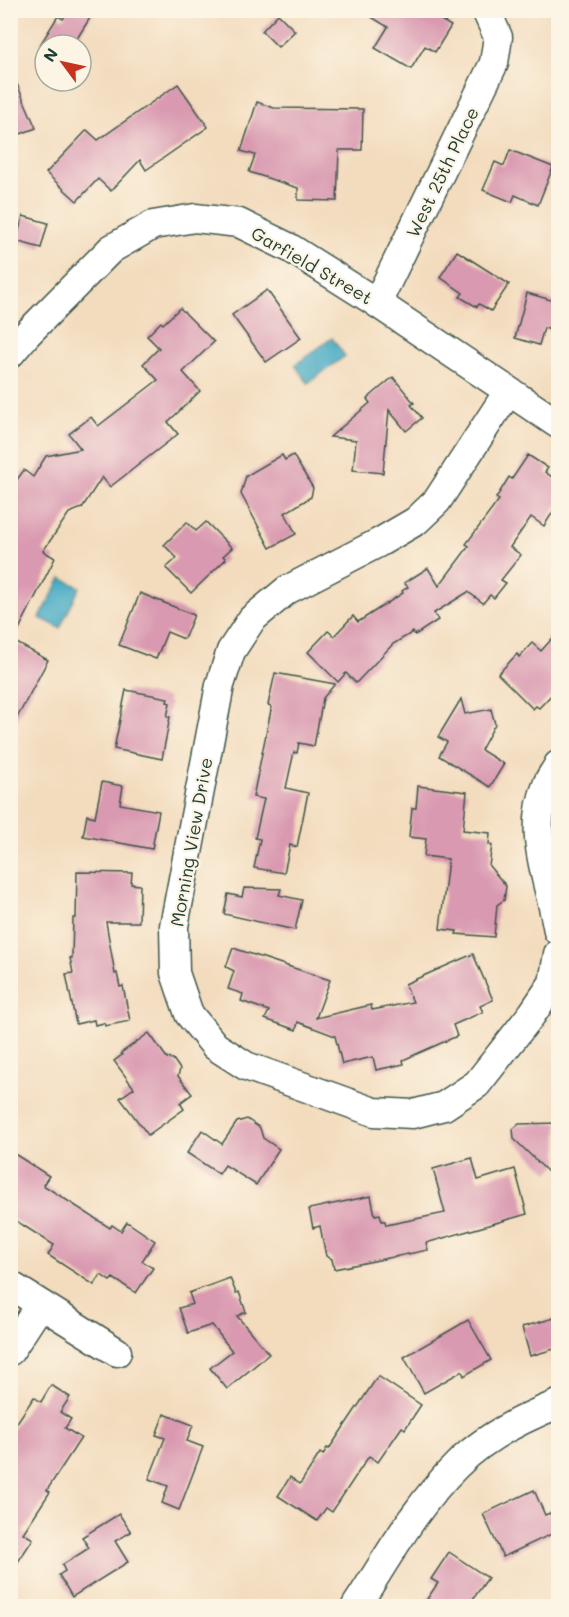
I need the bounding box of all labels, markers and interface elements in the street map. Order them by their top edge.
north arrow [33,33,93,93]
text: N [38,44,62,65]
street label: West 25th Place [400,103,484,241]
street label: Garfield Street [247,221,377,309]
street label: Morning View Drive [164,756,218,928]

